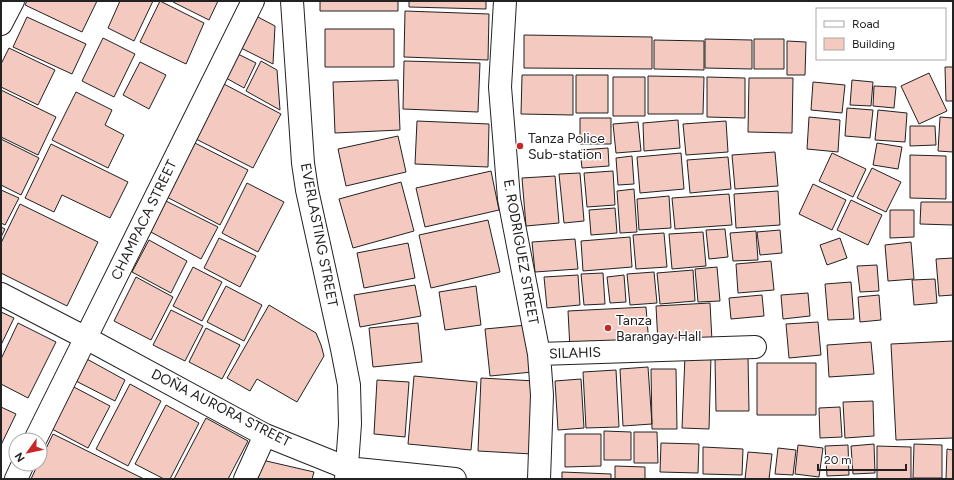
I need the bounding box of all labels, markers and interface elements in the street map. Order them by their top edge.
legend [816,8,946,60]
text: Road [852,17,880,31]
text: Building [852,37,895,51]
place label: Tanza Police Sub-station [528,130,605,163]
marker: Tanza Police Sub-station [515,141,525,151]
street label: CHAMPACA STREET [108,157,181,283]
street label: EVERLASTING STREET [297,162,341,309]
street label: E. RODRIGUEZ STREET [500,178,542,326]
place label: Tanza Barangay Hall [616,312,701,345]
marker: Tanza Barangay Hall [603,323,613,333]
street label: SILAHIS [549,344,601,362]
street label: DOÑA AURORA STREET [148,365,294,451]
north arrow [8,432,48,472]
scale bar [818,446,906,472]
text: N [12,450,28,464]
text: 20 m [824,453,852,467]

